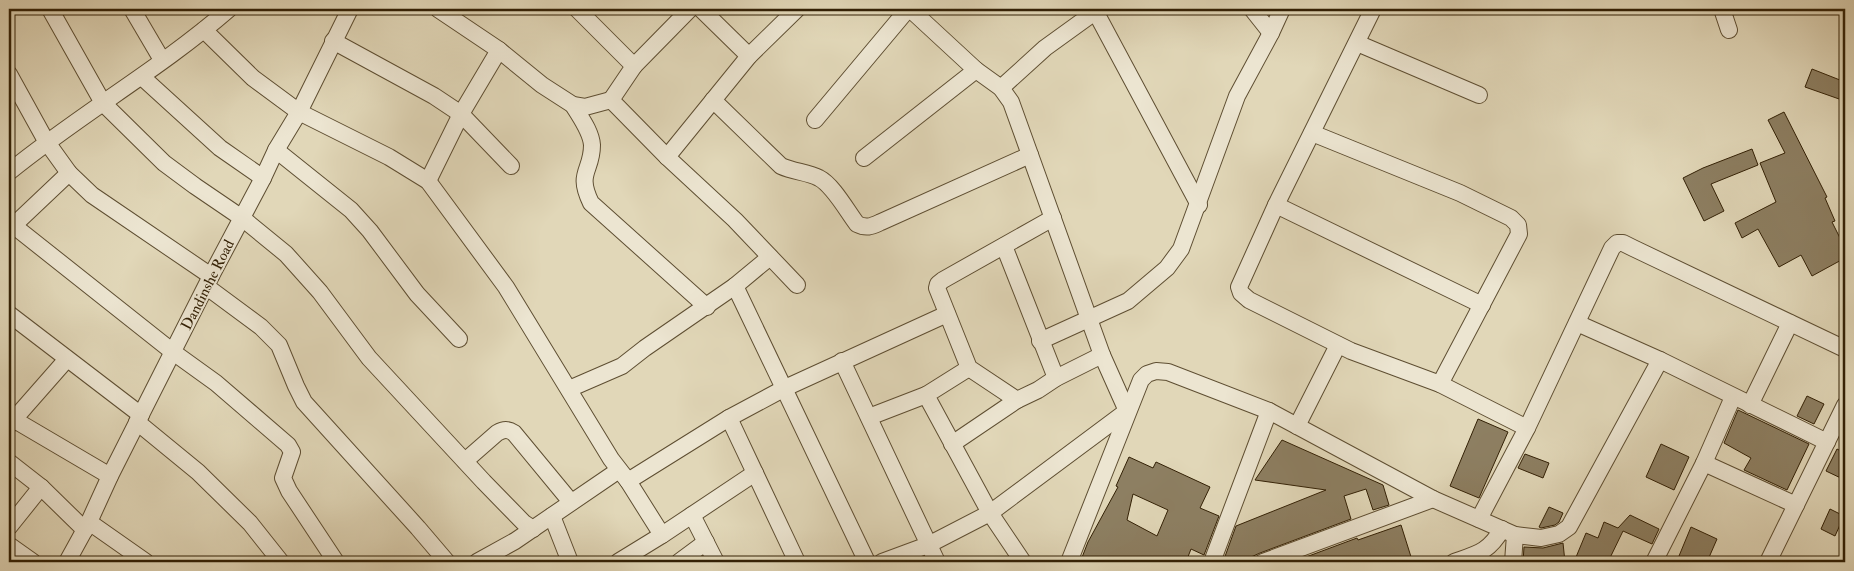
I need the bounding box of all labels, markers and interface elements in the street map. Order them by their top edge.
street label: Dandinshe Road [177,236,239,333]

